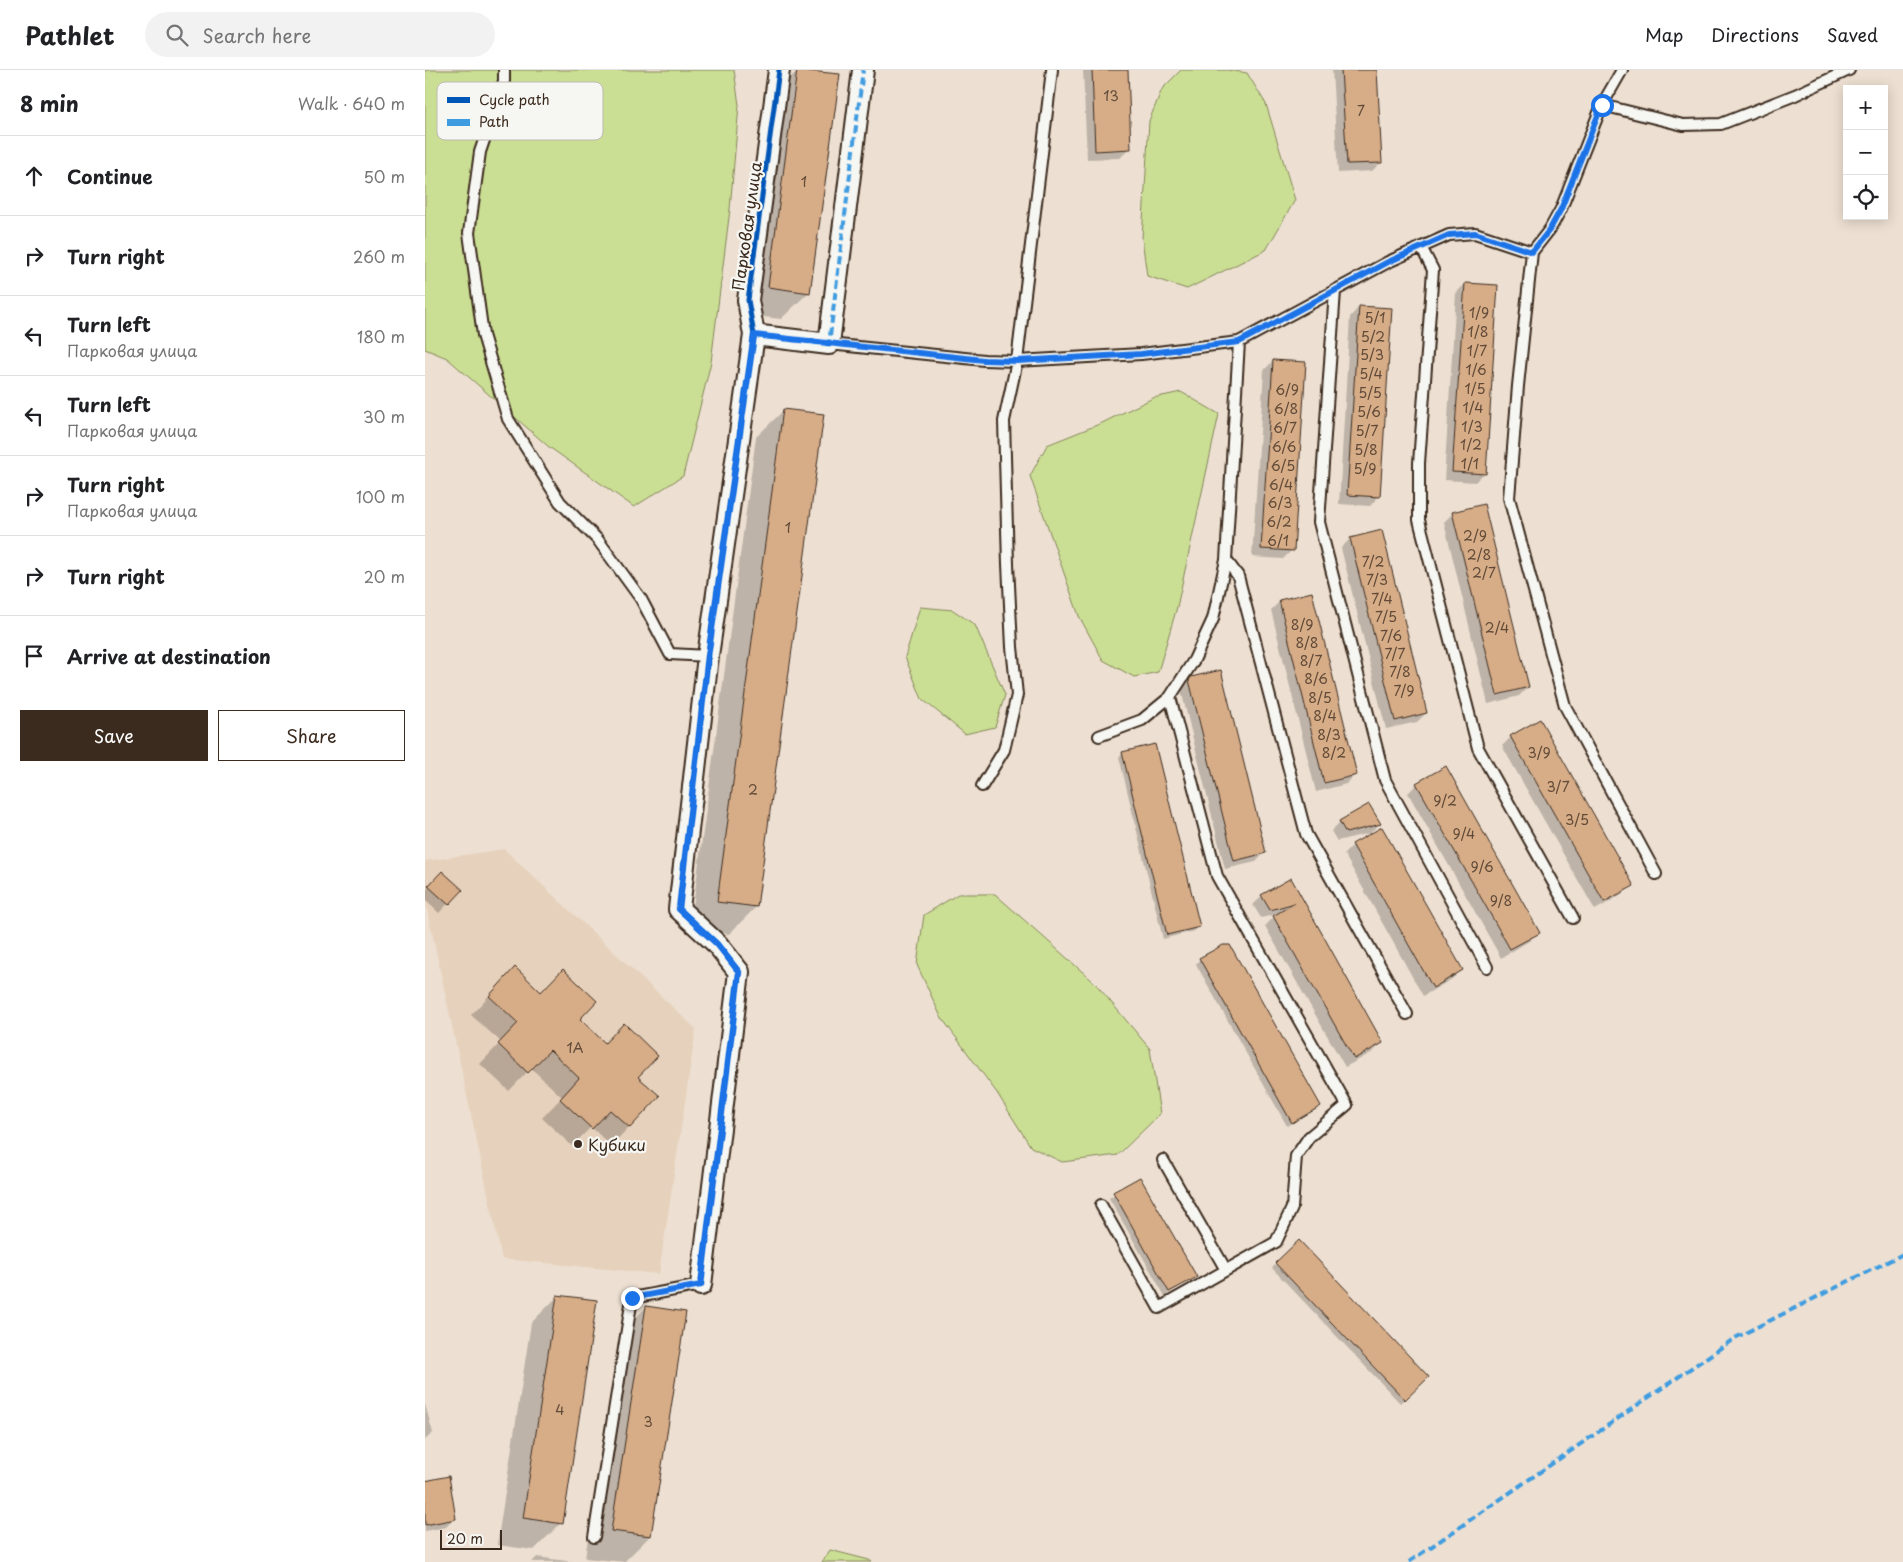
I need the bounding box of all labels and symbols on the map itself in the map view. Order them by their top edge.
legend [437,82,603,140]
house number: 13 [1103,85,1119,106]
text: Cycle path [479,89,550,110]
route start [1591,94,1614,117]
house number: 7 [1357,100,1365,121]
text: Path [479,111,509,132]
street label: Парковая улица [725,160,767,292]
house number: 1 [801,171,807,192]
house number: 1/9 [1469,302,1489,323]
house number: 5/1 [1364,307,1386,328]
house number: 1/8 [1468,321,1488,342]
house number: 5/2 [1361,326,1385,347]
house number: 1/7 [1467,340,1487,361]
house number: 5/3 [1360,344,1384,365]
house number: 1/6 [1465,359,1487,380]
house number: 5/4 [1359,363,1383,384]
house number: 1/5 [1464,378,1486,399]
house number: 6/9 [1275,379,1299,400]
house number: 5/5 [1358,382,1382,403]
house number: 1/4 [1463,397,1483,418]
house number: 6/8 [1274,398,1298,419]
house number: 5/6 [1357,401,1381,422]
house number: 1/3 [1461,416,1483,437]
house number: 6/7 [1273,417,1297,438]
house number: 5/7 [1355,420,1379,441]
house number: 1/2 [1460,434,1482,455]
house number: 6/6 [1272,436,1297,457]
house number: 5/8 [1354,439,1378,460]
house number: 1/1 [1461,453,1479,474]
house number: 6/5 [1271,455,1295,476]
house number: 5/9 [1354,458,1376,479]
house number: 6/4 [1269,474,1293,495]
house number: 6/3 [1268,492,1292,513]
house number: 6/2 [1266,511,1292,532]
house number: 1 [785,517,791,538]
house number: 2/9 [1463,525,1487,546]
house number: 6/1 [1267,530,1289,551]
house number: 2/8 [1467,544,1491,565]
house number: 7/2 [1362,551,1384,572]
house number: 2/7 [1472,562,1496,583]
house number: 7/3 [1366,569,1388,590]
house number: 7/4 [1371,588,1393,609]
house number: 7/5 [1375,606,1397,627]
house number: 8/9 [1291,614,1313,635]
house number: 2/4 [1485,617,1509,638]
house number: 7/6 [1380,625,1402,646]
house number: 8/8 [1295,632,1319,653]
house number: 7/7 [1384,643,1406,664]
house number: 8/7 [1300,650,1322,671]
house number: 7/8 [1389,661,1411,682]
house number: 8/6 [1304,668,1328,689]
house number: 7/9 [1393,680,1415,701]
house number: 8/5 [1308,687,1332,708]
house number: 8/4 [1313,705,1337,726]
house number: 8/3 [1317,724,1341,745]
house number: 8/2 [1322,742,1346,763]
house number: 3/9 [1527,742,1551,763]
house number: 3/7 [1546,776,1570,797]
house number: 2 [748,779,758,800]
house number: 9/2 [1433,790,1457,811]
house number: 3/5 [1565,809,1589,830]
house number: 9/4 [1453,823,1475,844]
house number: 9/6 [1470,856,1494,877]
house number: 9/8 [1490,890,1512,911]
house number: 1А [566,1037,584,1058]
place label: Кубики [588,1132,646,1156]
marker: Кубики [572,1138,584,1150]
route end [621,1287,644,1310]
house number: 4 [555,1399,565,1420]
house number: 3 [643,1411,653,1432]
scale bar [440,1527,503,1550]

